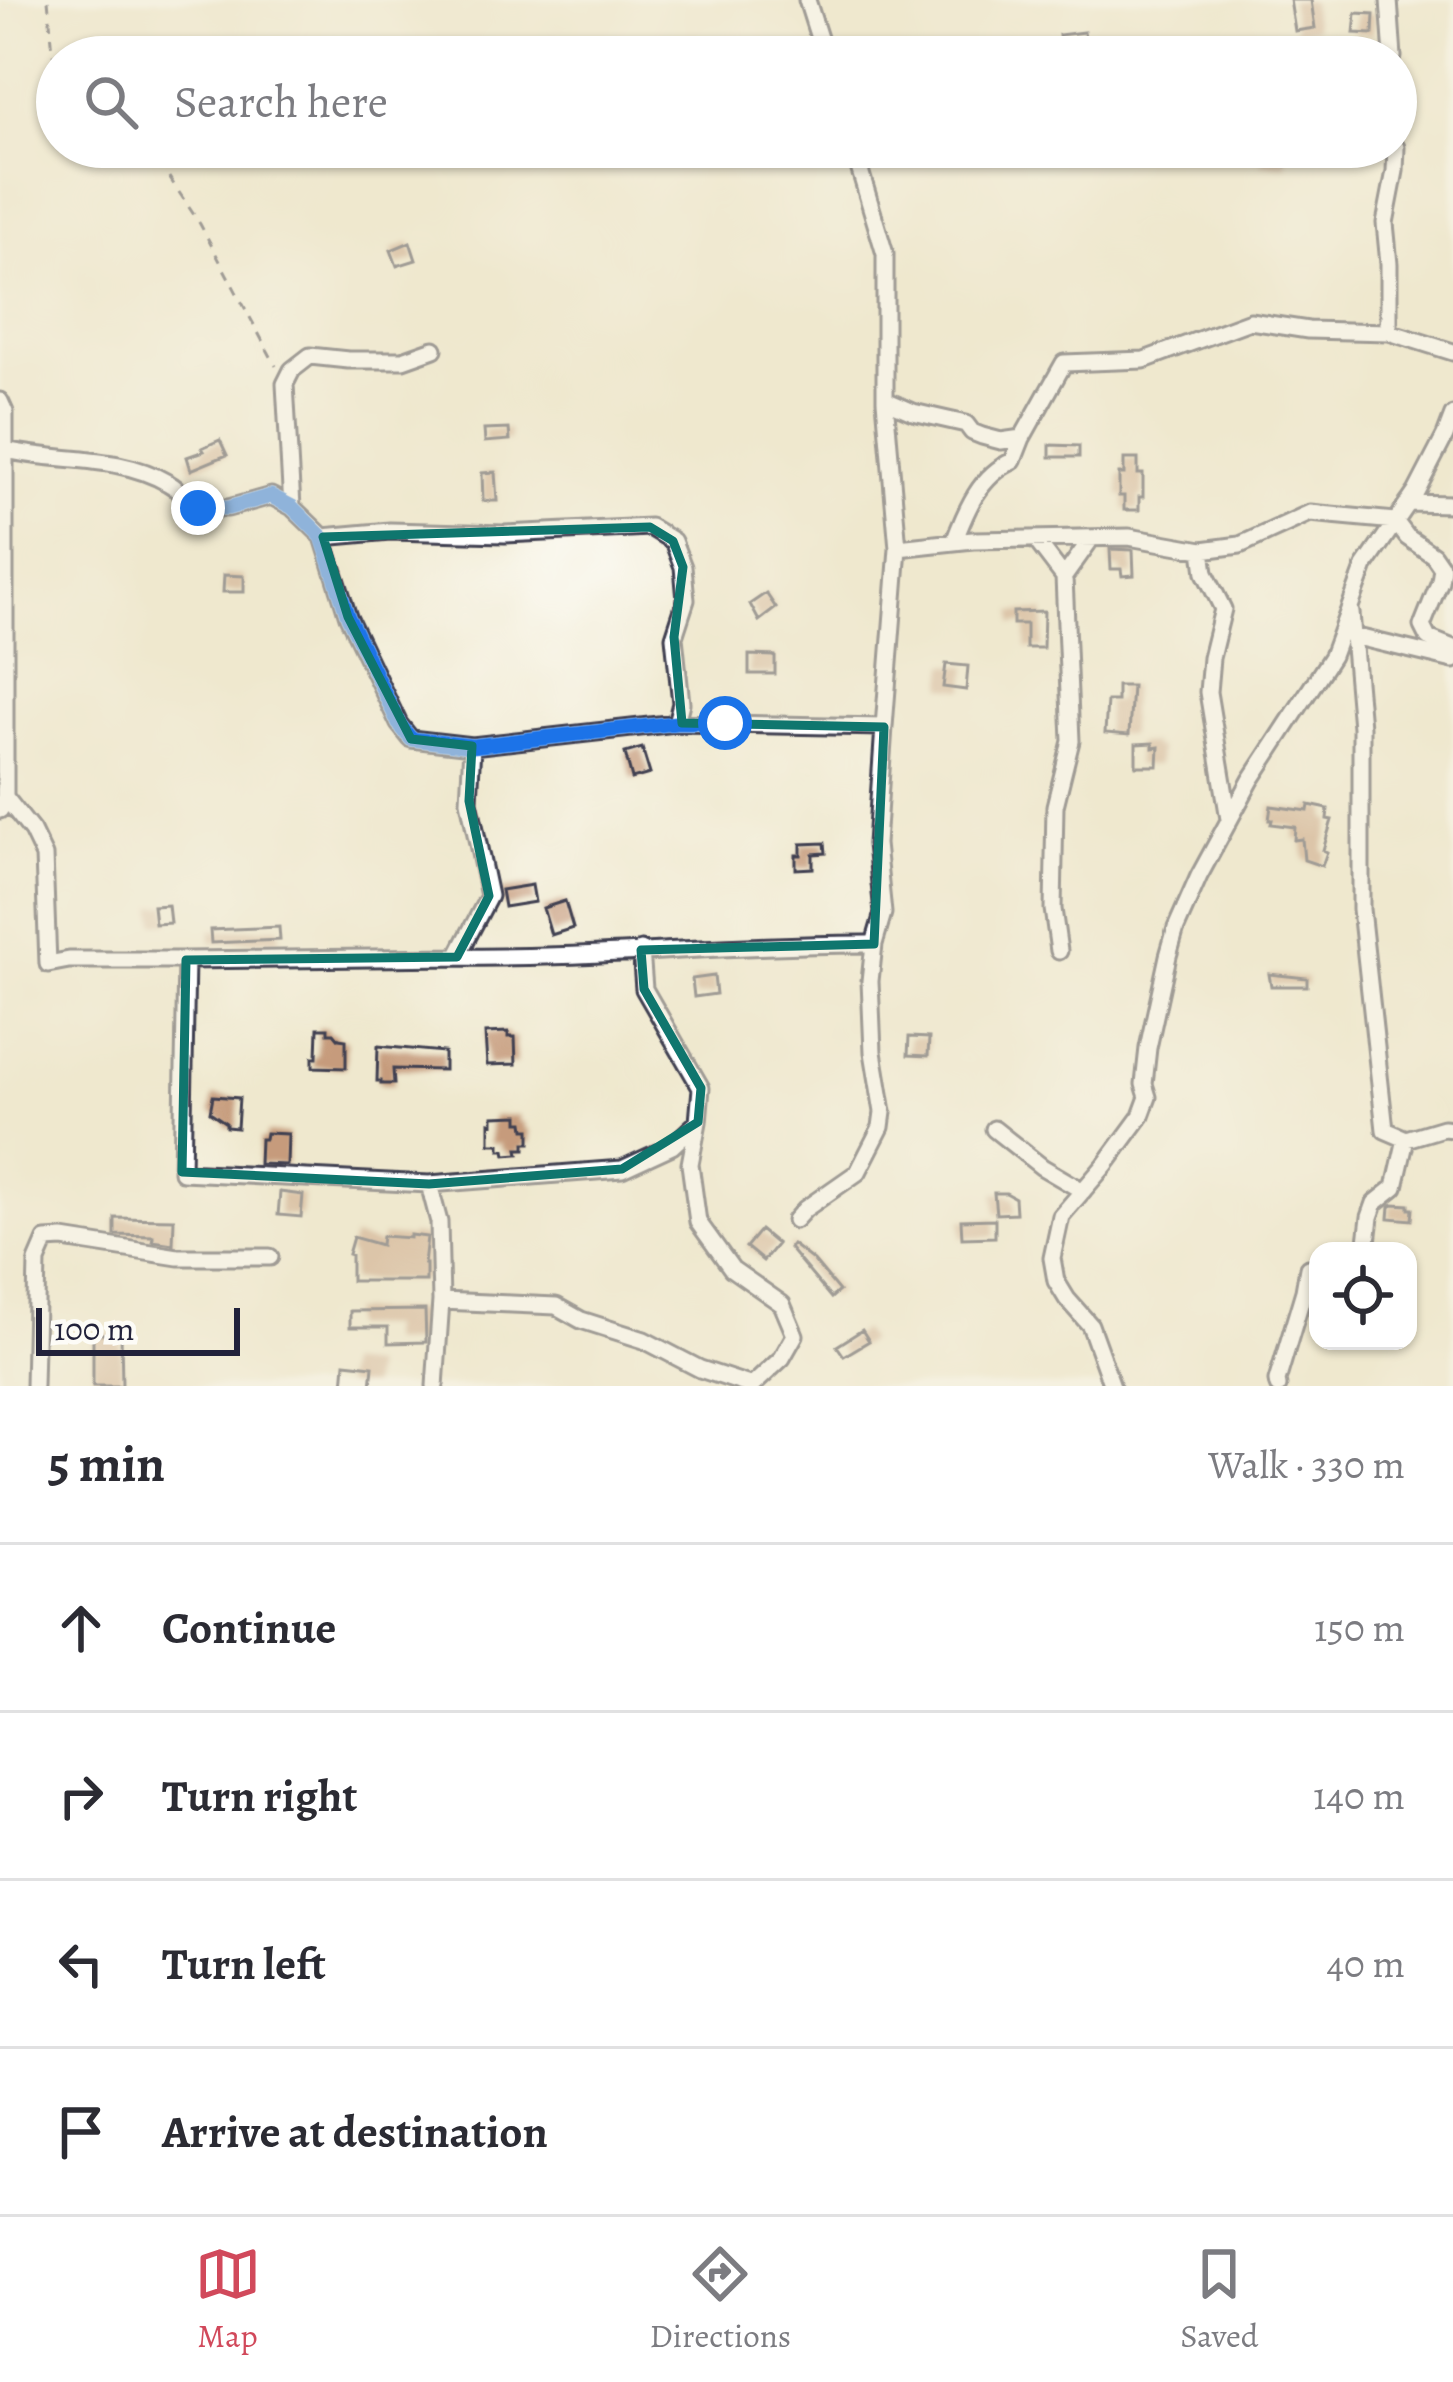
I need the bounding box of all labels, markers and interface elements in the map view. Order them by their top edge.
search box [36,36,1417,168]
icon: search [78,69,144,135]
text: Search here [174,71,388,133]
route end [171,481,225,535]
route start [698,696,752,750]
map controls [1309,1242,1417,1350]
button: locate [1309,1242,1417,1350]
scale bar [36,1302,240,1355]
text: 100 m [54,1306,134,1351]
text: 5 min [48,1429,165,1499]
text: Walk · 330 m [1208,1438,1405,1491]
icon: ahead [48,1595,114,1661]
text: Continue [162,1597,336,1659]
text: 150 m [1314,1601,1405,1654]
icon: right [48,1763,114,1829]
text: Turn right [162,1765,357,1827]
text: 140 m [1313,1769,1405,1822]
icon: left [48,1931,114,1997]
text: Turn left [162,1933,326,1995]
text: 40 m [1326,1937,1405,1990]
icon: arrive [48,2099,114,2165]
text: Arrive at destination [162,2101,548,2163]
tab: Map [195,2241,261,2358]
tab: Directions [650,2241,791,2358]
tab: Saved [1180,2241,1258,2358]

